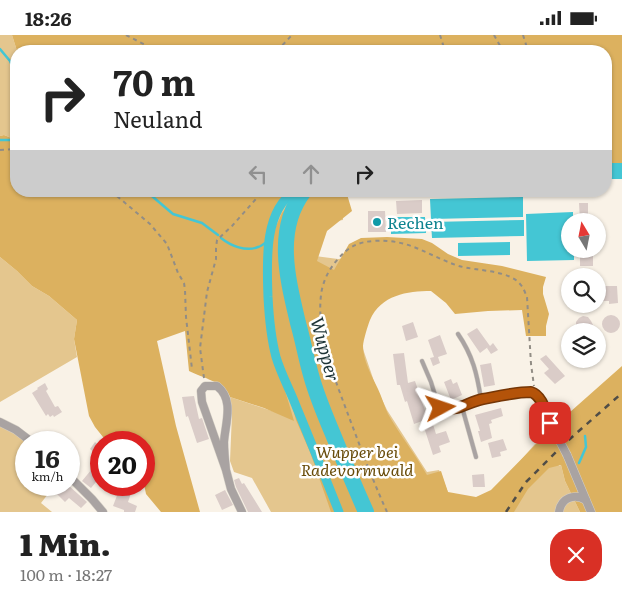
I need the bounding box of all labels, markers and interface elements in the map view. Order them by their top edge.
text: 18:26 [25,4,72,32]
text: 70 m [113,55,195,107]
icon: right [30,65,95,130]
text: Neuland [113,102,202,135]
icon: left [244,160,272,188]
icon: ahead [297,160,325,188]
icon: right [350,160,378,188]
place label: Rechen [387,210,444,234]
north arrow [561,213,606,257]
map controls [561,213,606,368]
marker: Rechen [371,216,383,228]
button: search [561,268,606,313]
water label: Wupper [304,314,348,384]
button: layers [561,323,606,368]
position arrow [414,381,466,433]
pin [529,402,571,444]
icon: arrive [536,409,564,437]
speed limit sign: 20 [90,431,155,496]
text: 16 [35,439,60,476]
park label: Wupper bei Radevormwald [301,439,414,481]
text: km/h [32,467,63,485]
text: 1 Min. [20,521,111,565]
button: close [550,529,602,581]
text: 100 m · 18:27 [20,562,112,586]

